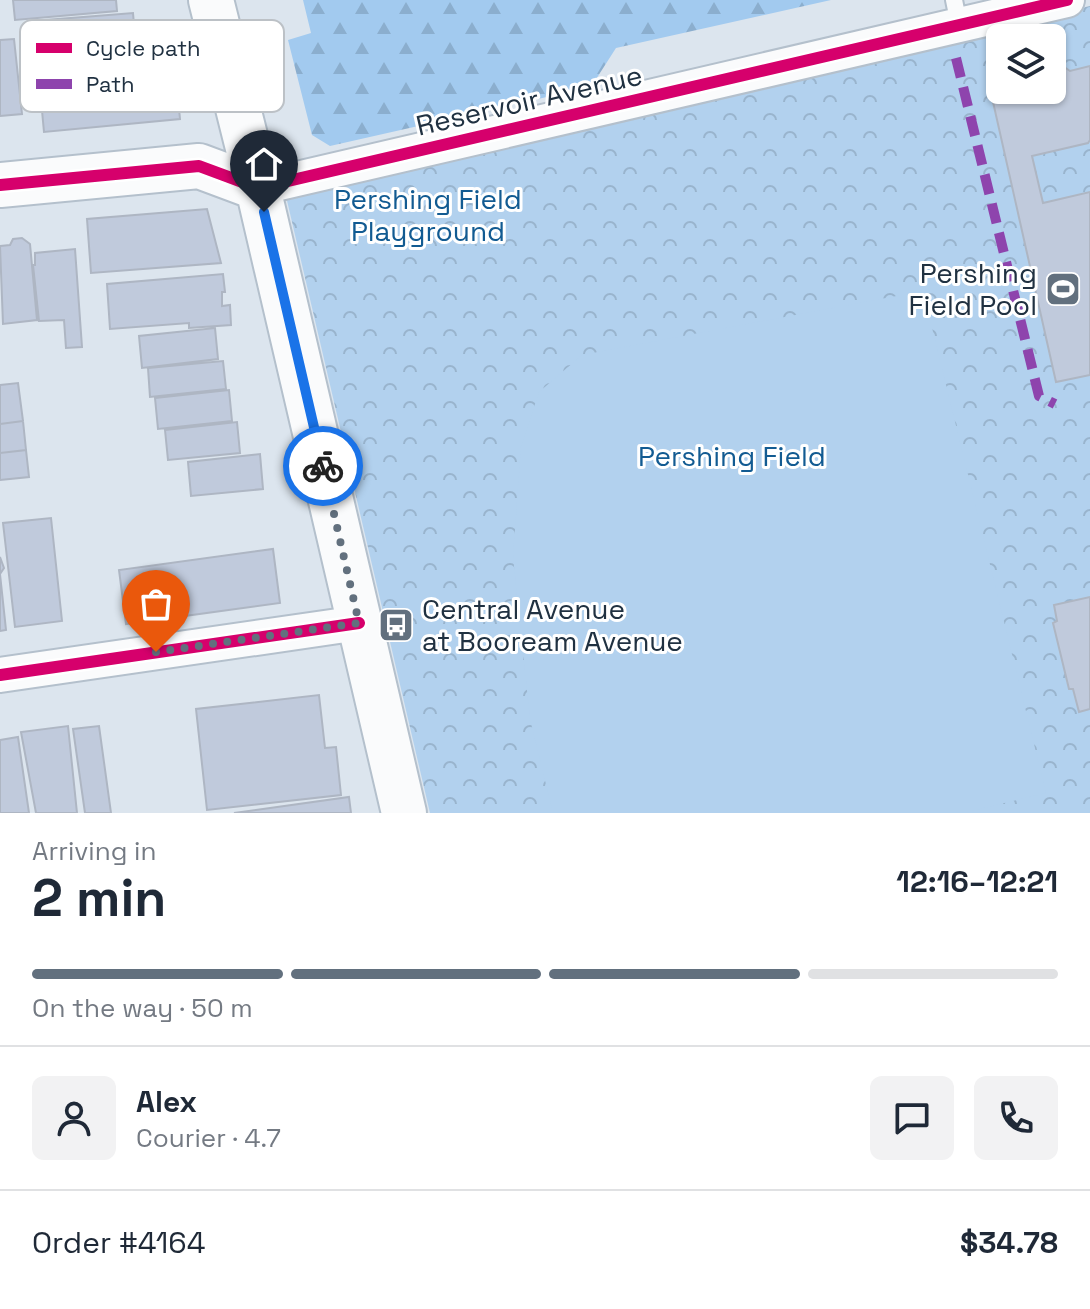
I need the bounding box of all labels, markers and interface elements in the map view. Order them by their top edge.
legend [20,20,284,112]
map controls [986,24,1066,104]
button: layers [986,24,1066,104]
text: Cycle path [86,34,201,62]
street label: Reservoir Avenue [412,56,646,144]
text: Path [86,70,135,98]
pin [230,130,298,212]
icon: home [242,142,286,186]
park label: Pershing Field Playground [334,181,522,249]
place label: Pershing Field Pool [909,255,1037,323]
sports icon: Pershing Field Pool [1044,270,1082,308]
courier [283,426,363,506]
park label: Pershing Field [638,438,826,474]
icon: bike [301,444,345,488]
pin [122,570,190,652]
icon: bag [134,582,178,626]
place label: Central Avenue at Booream Avenue [422,591,683,659]
bus stop icon: Central Avenue at Booream Avenue [377,606,415,644]
text: Arriving in [32,834,156,868]
text: 12:16–12:21 [896,862,1058,901]
text: 2 min [32,865,166,931]
text: On the way · 50 m [32,991,253,1025]
button: person [32,1076,116,1160]
button: chat [870,1076,954,1160]
button: phone [974,1076,1058,1160]
text: Alex [136,1082,197,1121]
text: Courier · 4.7 [136,1121,281,1155]
text: Order #4164 [32,1223,205,1262]
text: $34.78 [960,1223,1058,1262]

